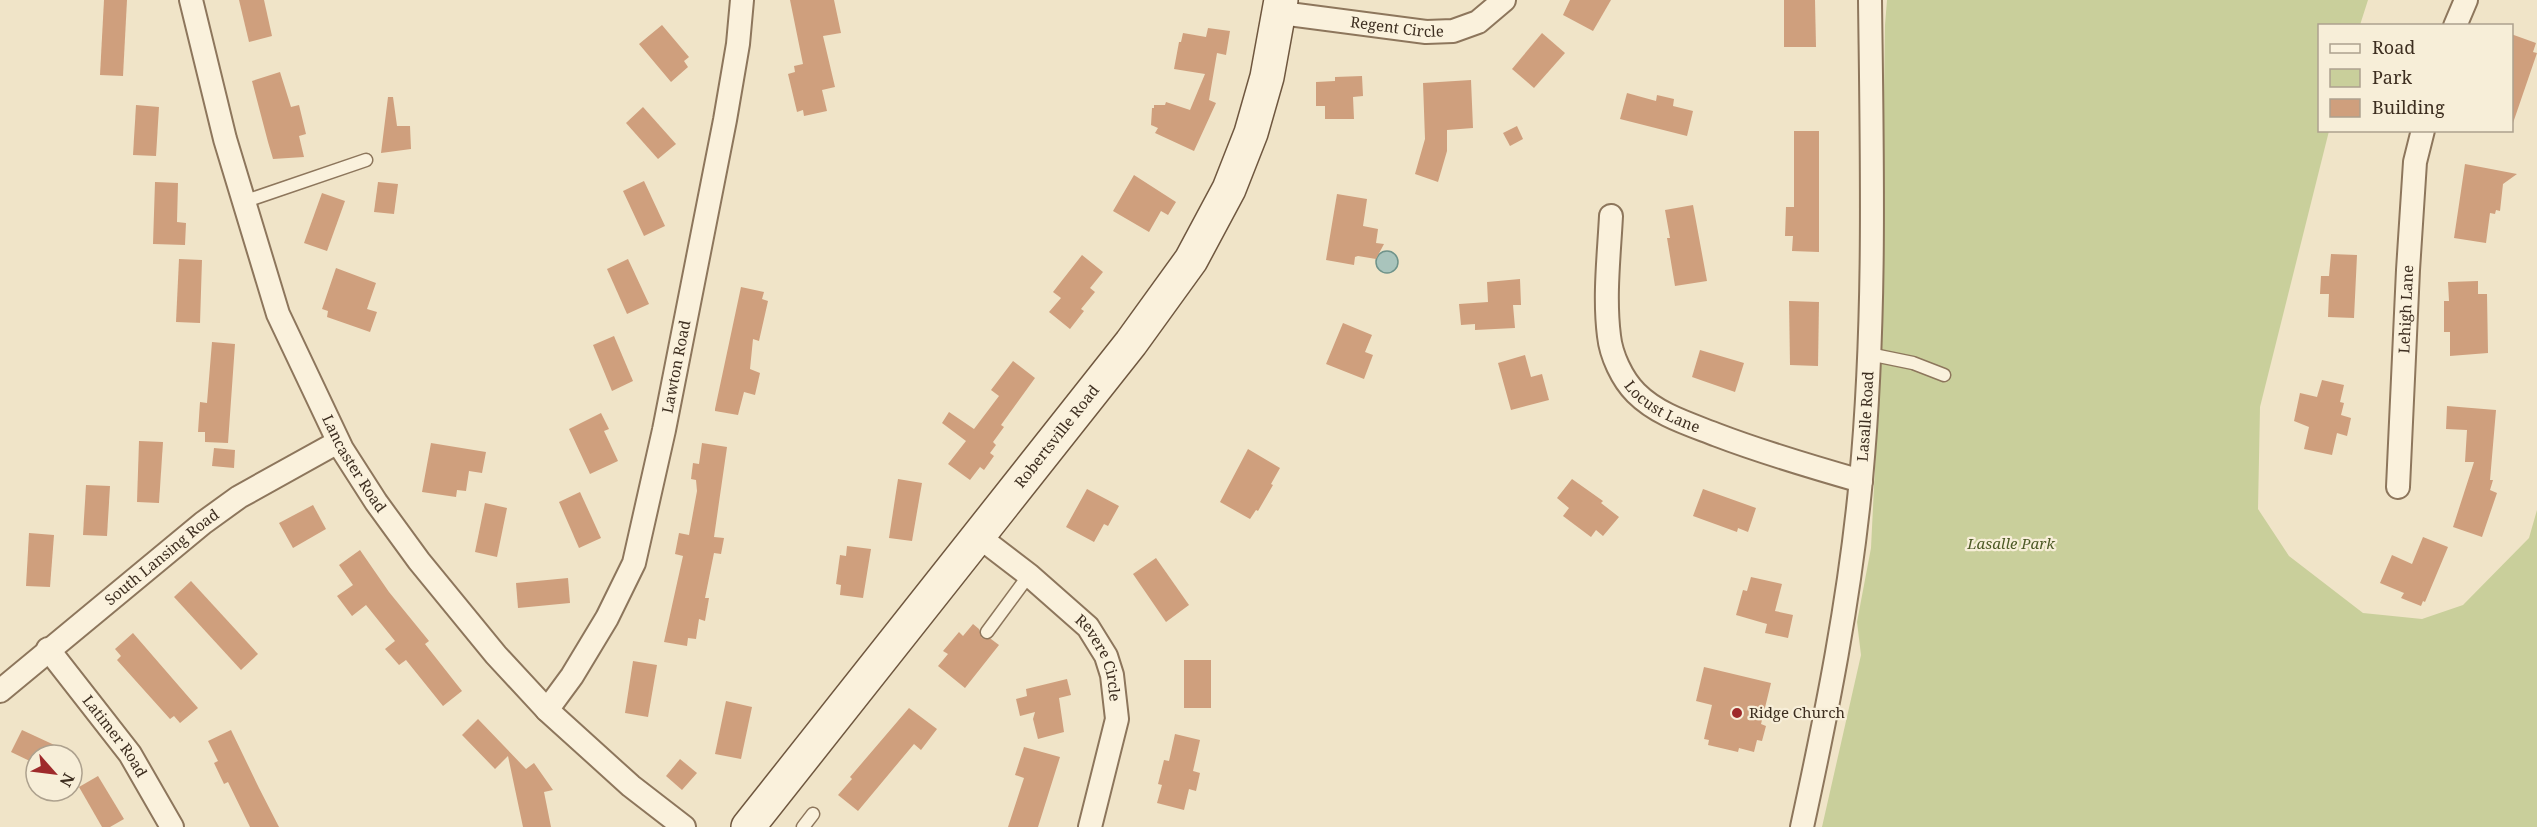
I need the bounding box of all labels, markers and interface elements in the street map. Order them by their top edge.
street label: Regent Circle [1349,11,1444,41]
legend [2318,24,2513,132]
text: Road [2372,35,2415,59]
text: Park [2372,65,2412,89]
text: Building [2372,95,2445,119]
street label: Lehigh Lane [2393,264,2417,354]
street label: Lawton Road [657,318,694,415]
street label: Lasalle Road [1852,371,1877,462]
street label: Locust Lane [1620,376,1703,437]
street label: Robertsville Road [1009,380,1103,491]
street label: Lancaster Road [318,411,391,516]
street label: South Lansing Road [100,504,222,609]
park label: Lasalle Park [1966,533,2055,553]
street label: Revere Circle [1071,609,1126,702]
street label: Latimer Road [79,691,152,781]
place label: Ridge Church [1749,702,1846,722]
marker: Ridge Church [1730,706,1744,720]
north arrow [24,743,84,803]
text: N [54,769,80,791]

